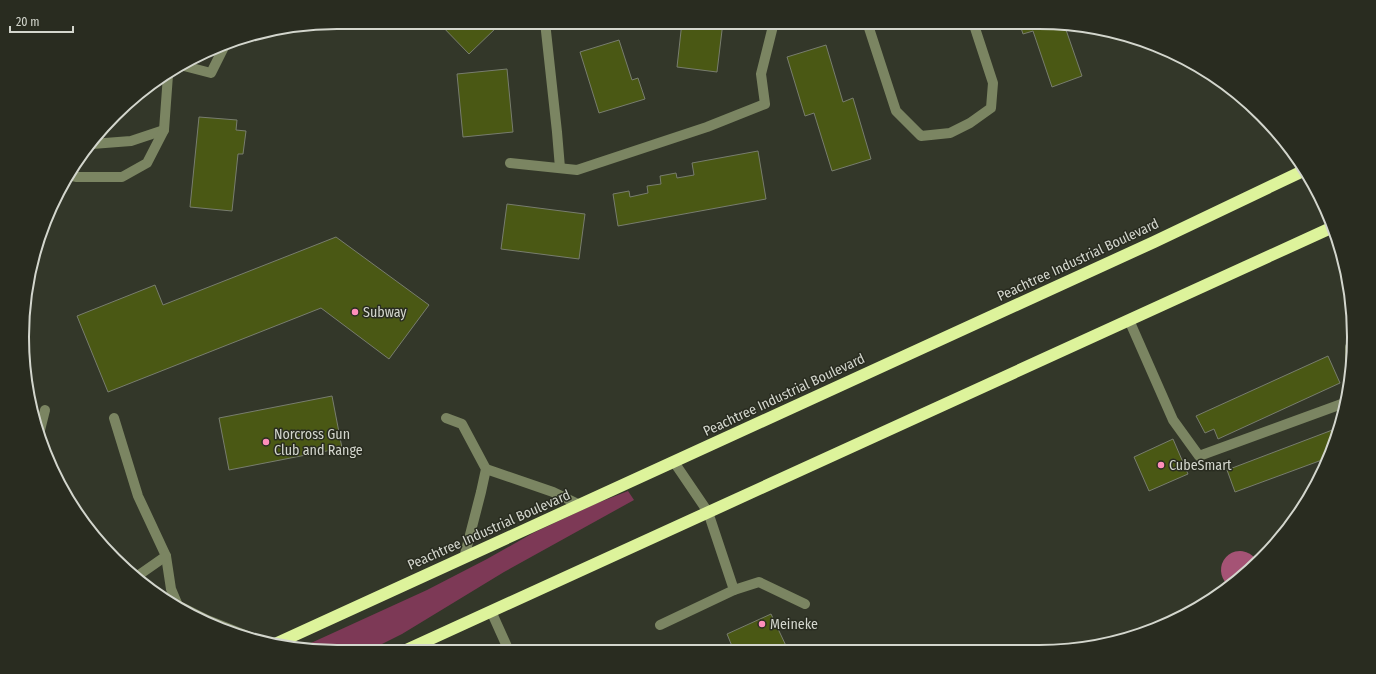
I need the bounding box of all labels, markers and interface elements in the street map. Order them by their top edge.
scale bar [10,8,73,34]
text: 20 m [16,15,40,29]
street label: Peachtree Industrial Boulevard [994,215,1162,305]
place label: Subway [363,304,407,321]
marker: Subway [350,307,360,317]
street label: Peachtree Industrial Boulevard [700,350,868,440]
place label: Norcross Gun Club and Range [274,426,363,459]
marker: Norcross Gun Club and Range [261,437,271,447]
place label: CubeSmart [1169,457,1232,474]
marker: CubeSmart [1156,460,1166,470]
street label: Peachtree Industrial Boulevard [405,486,573,574]
place label: Meineke [770,616,818,633]
marker: Meineke [757,619,767,629]

